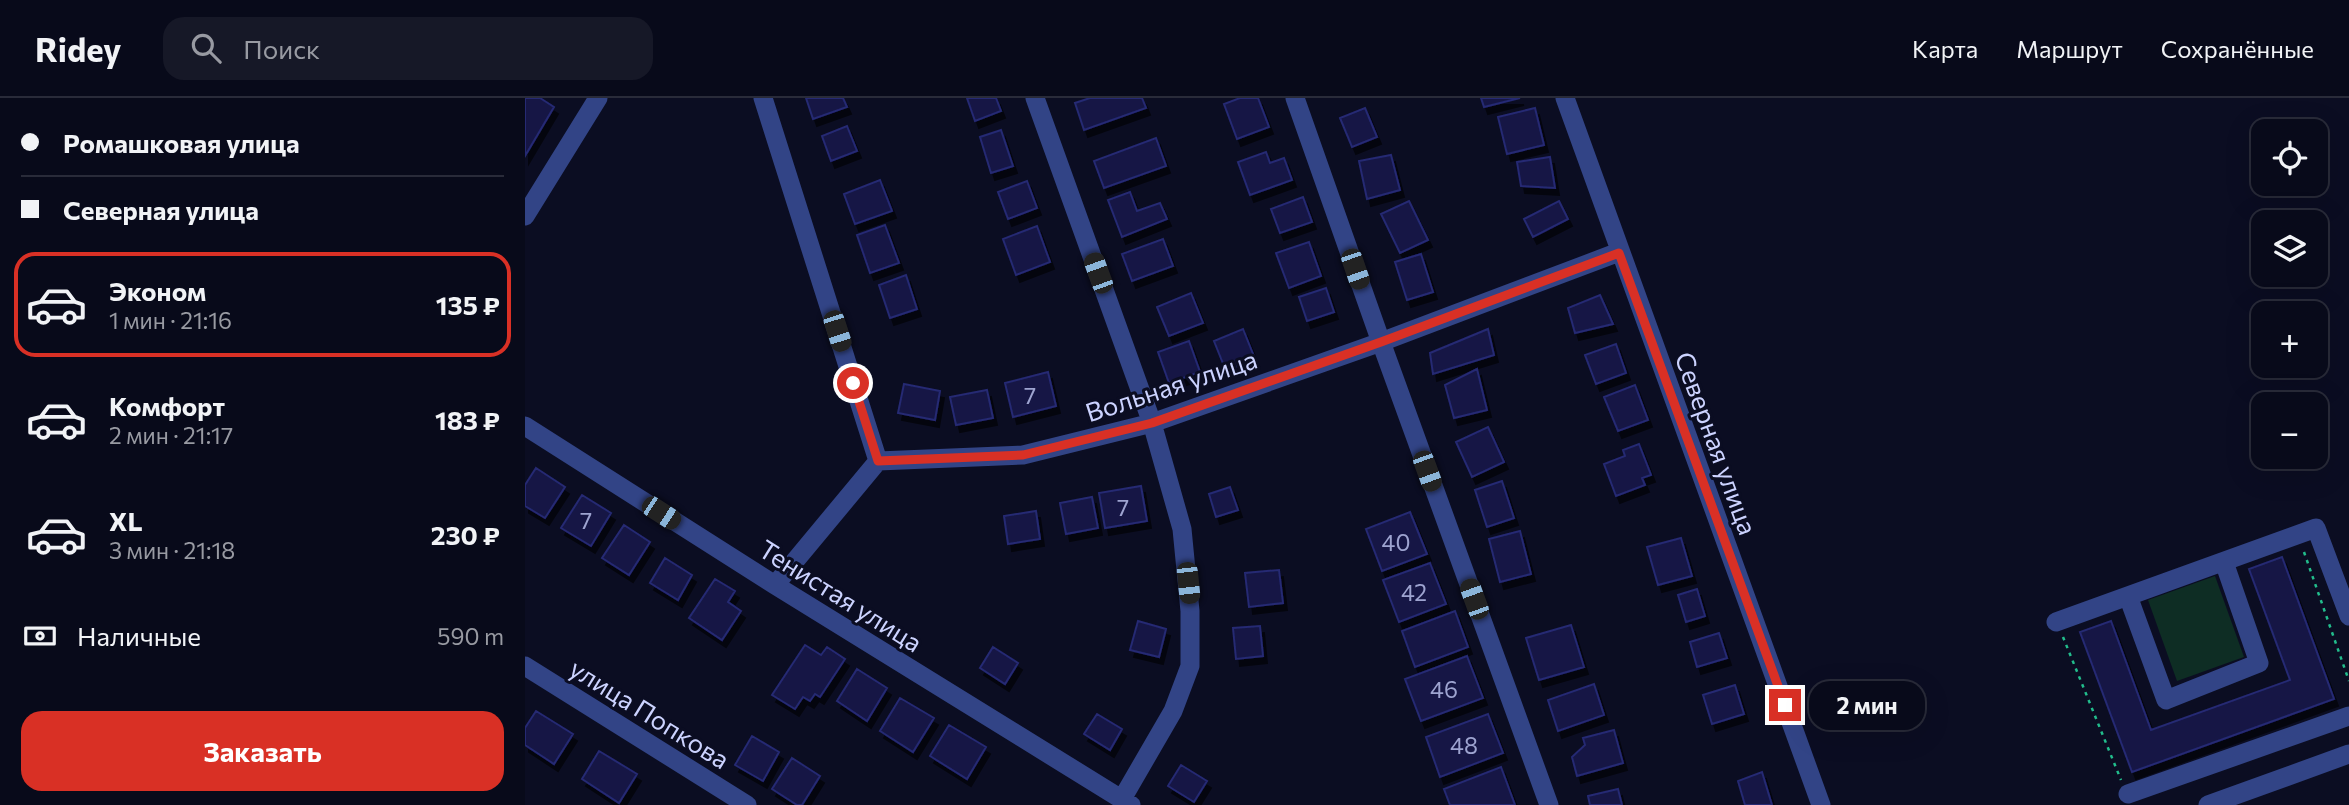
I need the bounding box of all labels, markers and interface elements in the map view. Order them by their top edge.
search box [163,17,653,80]
text: Ridey [35,28,121,69]
icon: search [187,29,225,67]
text: Поиск [243,33,320,64]
text: Карта [1912,34,1978,63]
text: Маршрут [2016,34,2123,63]
text: Сохранённые [2161,34,2314,63]
map controls [2251,119,2328,469]
button: locate [2251,119,2328,196]
text: Ромашковая улица [63,127,299,158]
text: Северная улица [63,194,259,225]
button: layers [2251,210,2328,287]
car [1339,246,1372,292]
car [1081,250,1116,296]
icon: car [25,273,88,336]
text: Эконом [109,275,206,306]
text: 135 ₽ [436,289,500,320]
button: + [2251,301,2328,378]
text: 1 мин · 21:16 [109,306,232,334]
car [821,308,854,354]
street label: Вольная улица [1081,343,1261,427]
street label: Северная улица [1670,347,1764,539]
route start [837,367,869,399]
house number: 7 [1024,381,1036,409]
icon: car [25,388,88,451]
text: Комфорт [109,390,225,421]
button: − [2251,392,2328,469]
text: 183 ₽ [435,404,500,435]
text: 2 мин · 21:17 [109,421,233,449]
car [1410,448,1445,494]
car [638,493,685,533]
house number: 7 [1117,493,1129,521]
icon: car [25,503,88,566]
text: XL [109,505,143,536]
house number: 7 [580,506,592,534]
text: 230 ₽ [431,519,500,550]
house number: 40 [1382,528,1410,556]
street label: Тенистая улица [754,532,928,658]
text: 3 мин · 21:18 [109,536,235,564]
car [1176,561,1201,605]
car [1457,576,1492,622]
house number: 42 [1401,578,1427,606]
icon: cash [21,617,59,655]
text: Наличные [77,620,201,651]
text: 590 m [437,622,504,650]
street label: улица Попкова [565,652,735,774]
house number: 46 [1430,675,1458,703]
callout: 2 мин [1809,680,1925,730]
route end [1769,689,1801,721]
text: 2 мин [1836,691,1898,719]
button: Заказать [21,711,504,791]
house number: 48 [1450,731,1478,759]

